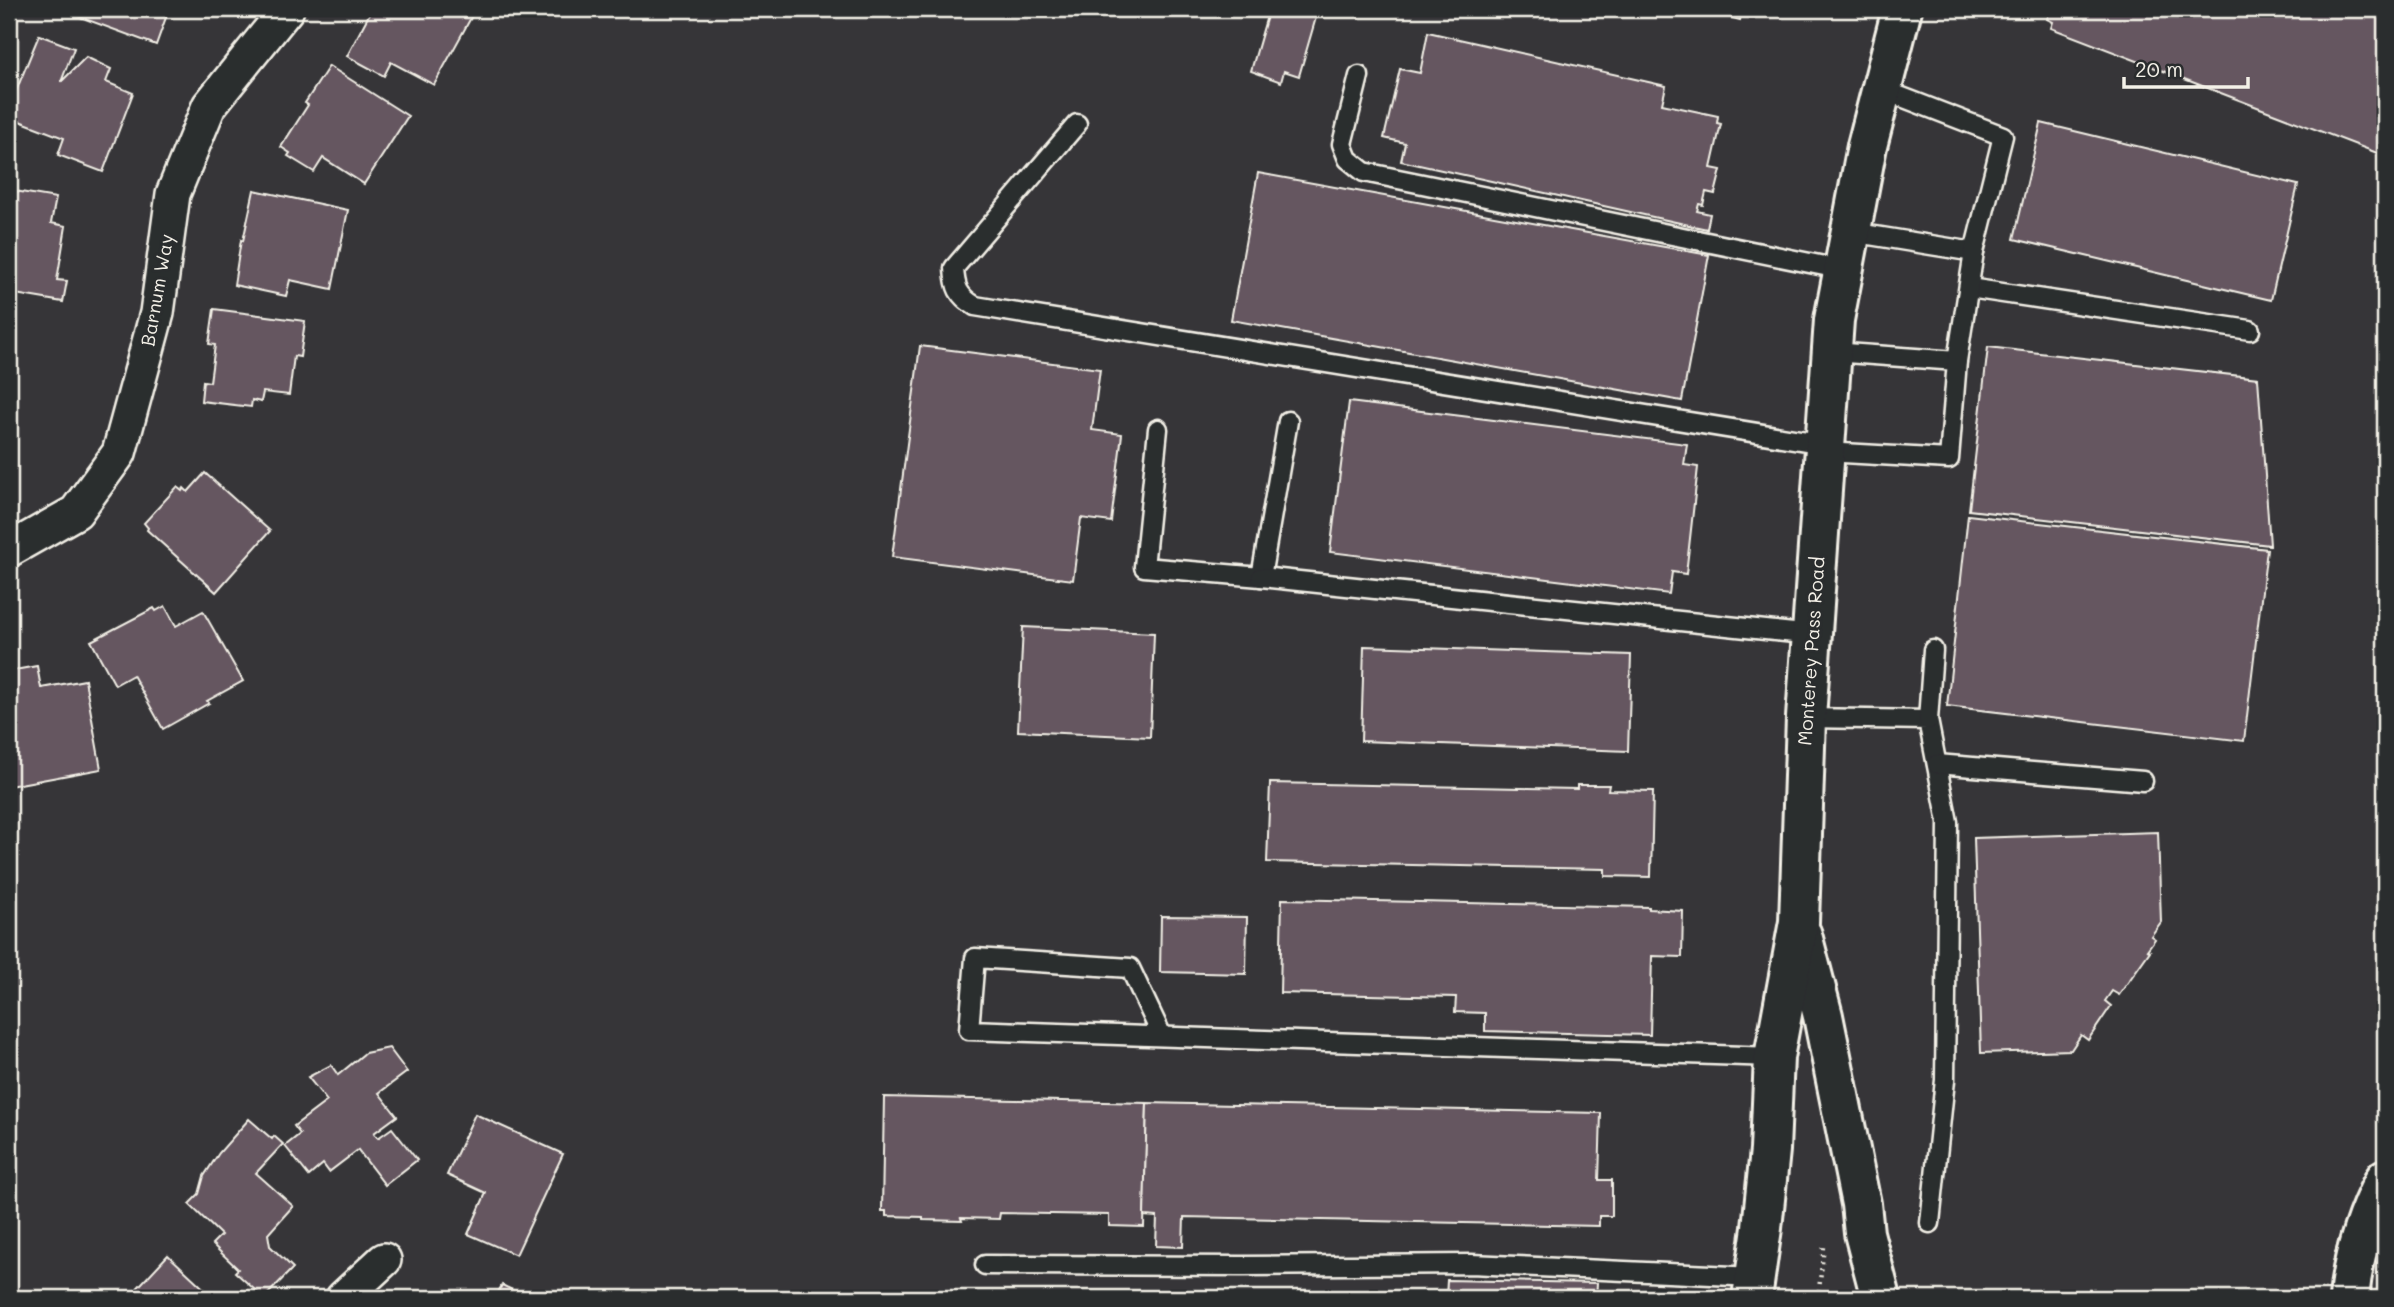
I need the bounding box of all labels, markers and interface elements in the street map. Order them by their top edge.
scale bar [2124,46,2249,90]
text: 20 m [2135,55,2183,82]
street label: Barnum Way [134,232,179,348]
street label: Monterey Pass Road [1791,555,1830,746]

